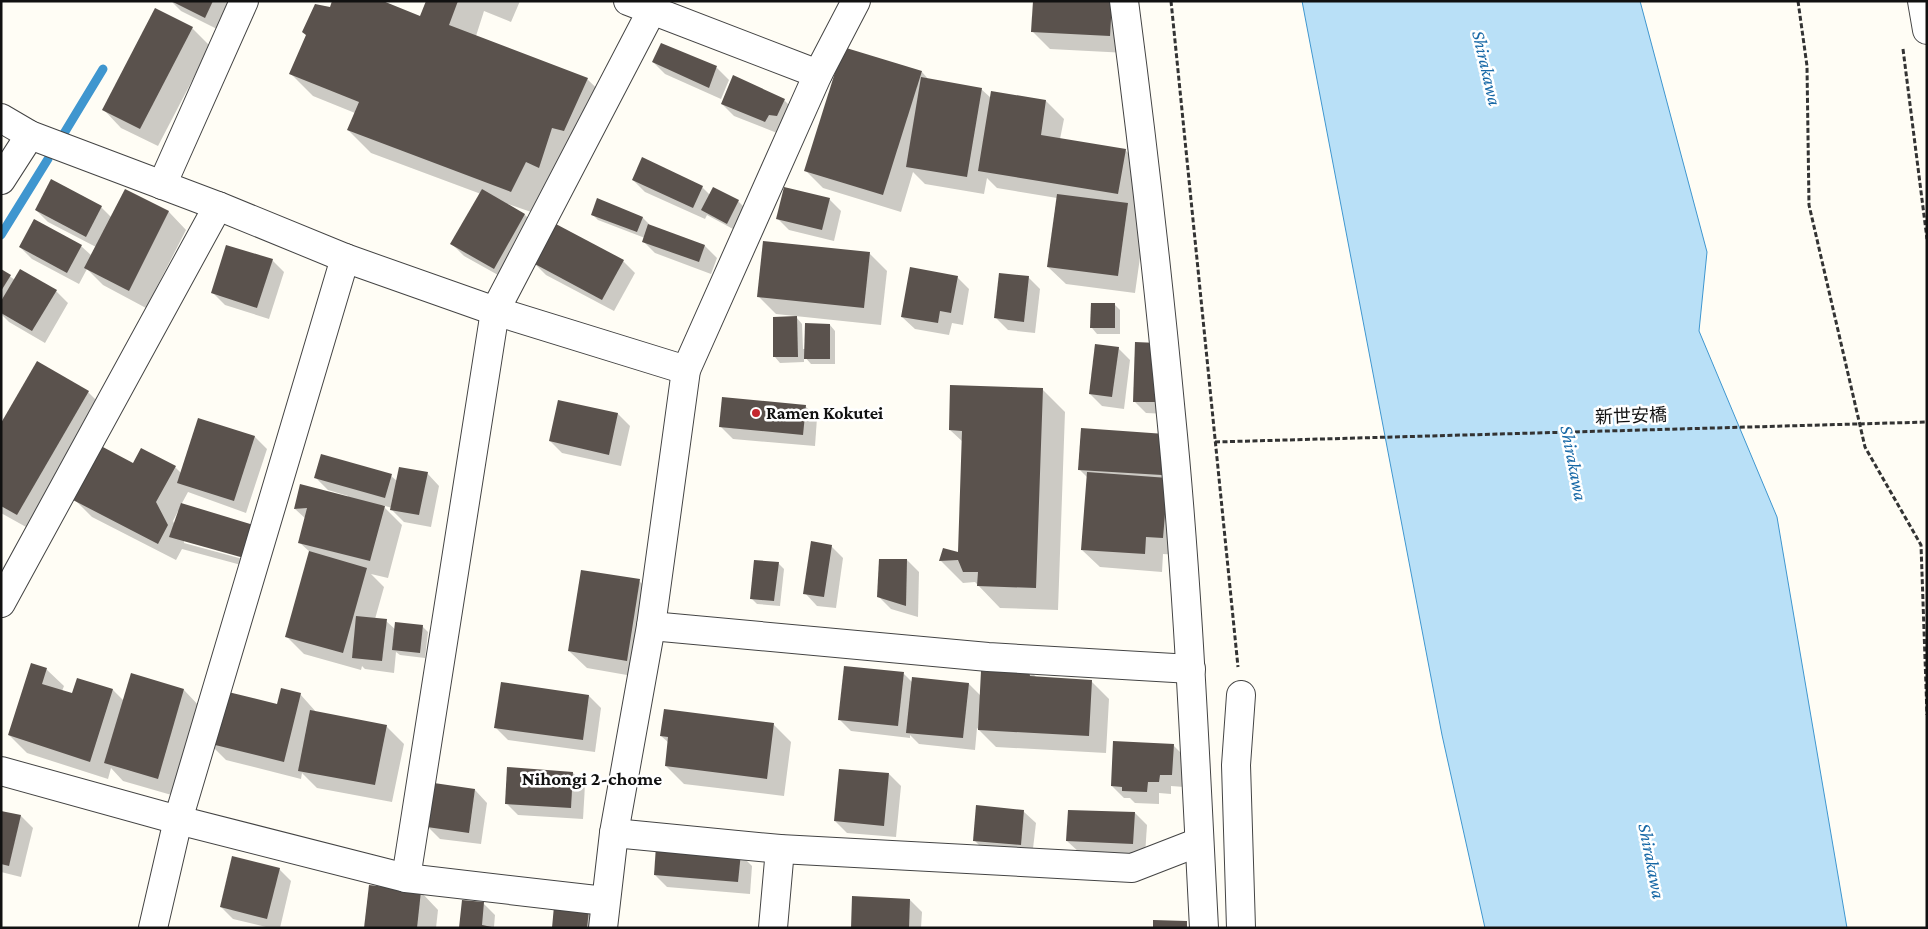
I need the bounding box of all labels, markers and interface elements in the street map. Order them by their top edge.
water label: Shirakawa [1468,28,1506,108]
place label: Ramen Kokutei [766,403,884,423]
street label: 新世安橋 [1595,405,1667,427]
marker: Ramen Kokutei [750,407,762,419]
water label: Shirakawa [1556,423,1592,503]
district label: Nihongi 2-chome [522,768,662,789]
water label: Shirakawa [1634,821,1670,901]

